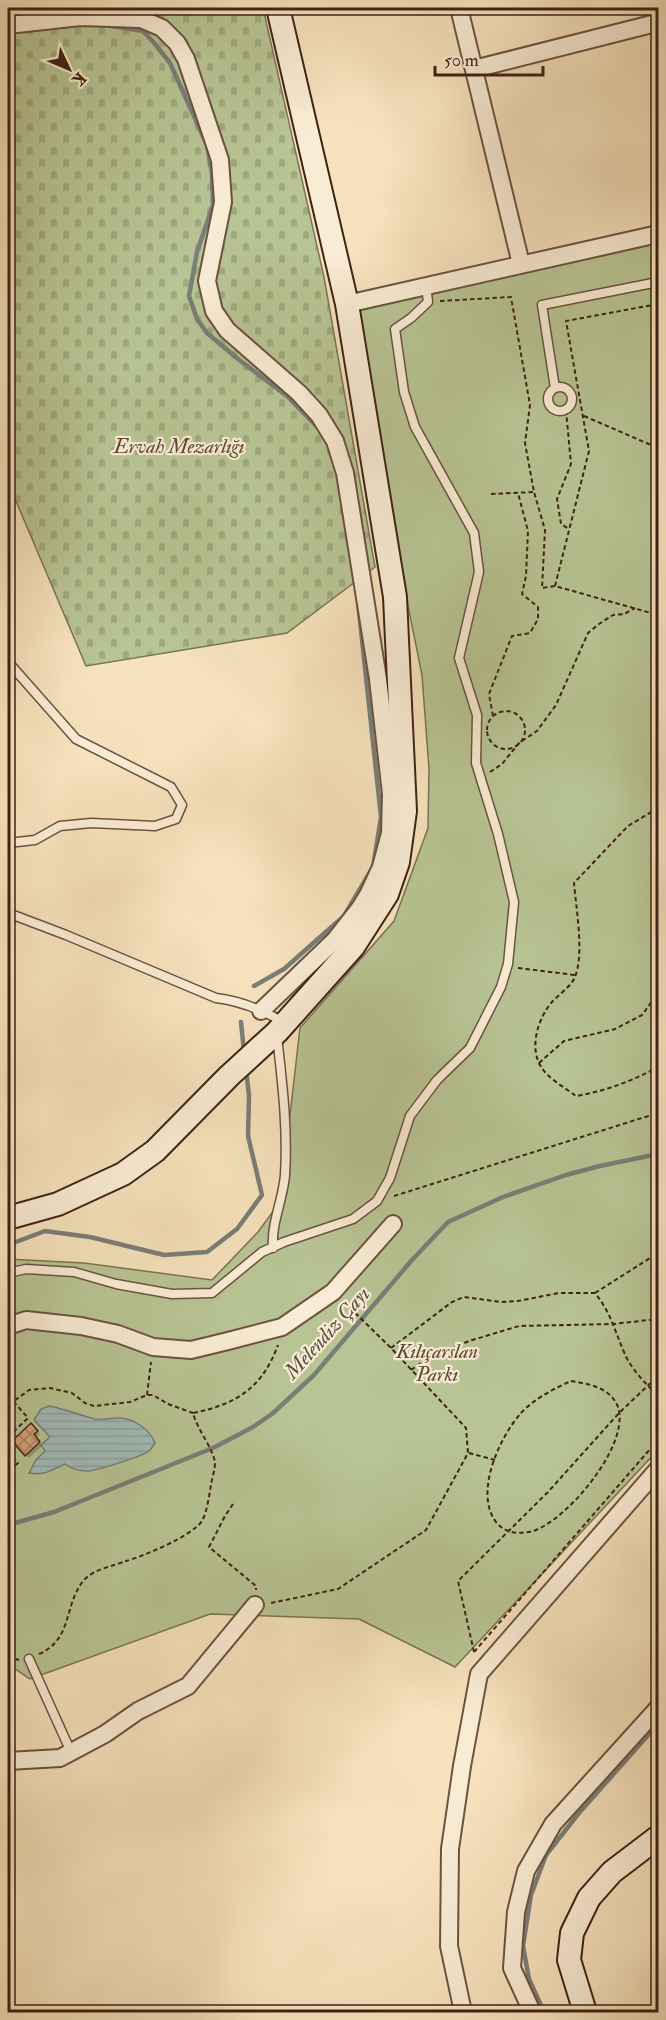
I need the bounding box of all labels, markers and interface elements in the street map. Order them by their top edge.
north arrow [39,39,99,99]
scale bar [435,39,543,77]
text: 50 m [444,49,479,72]
text: K [67,68,90,90]
park label: Ervah Mezarlığı [112,434,244,459]
water label: Melendiz Çayı [277,1281,376,1386]
park label: Kılıçarslan Parkı [395,1339,478,1387]

